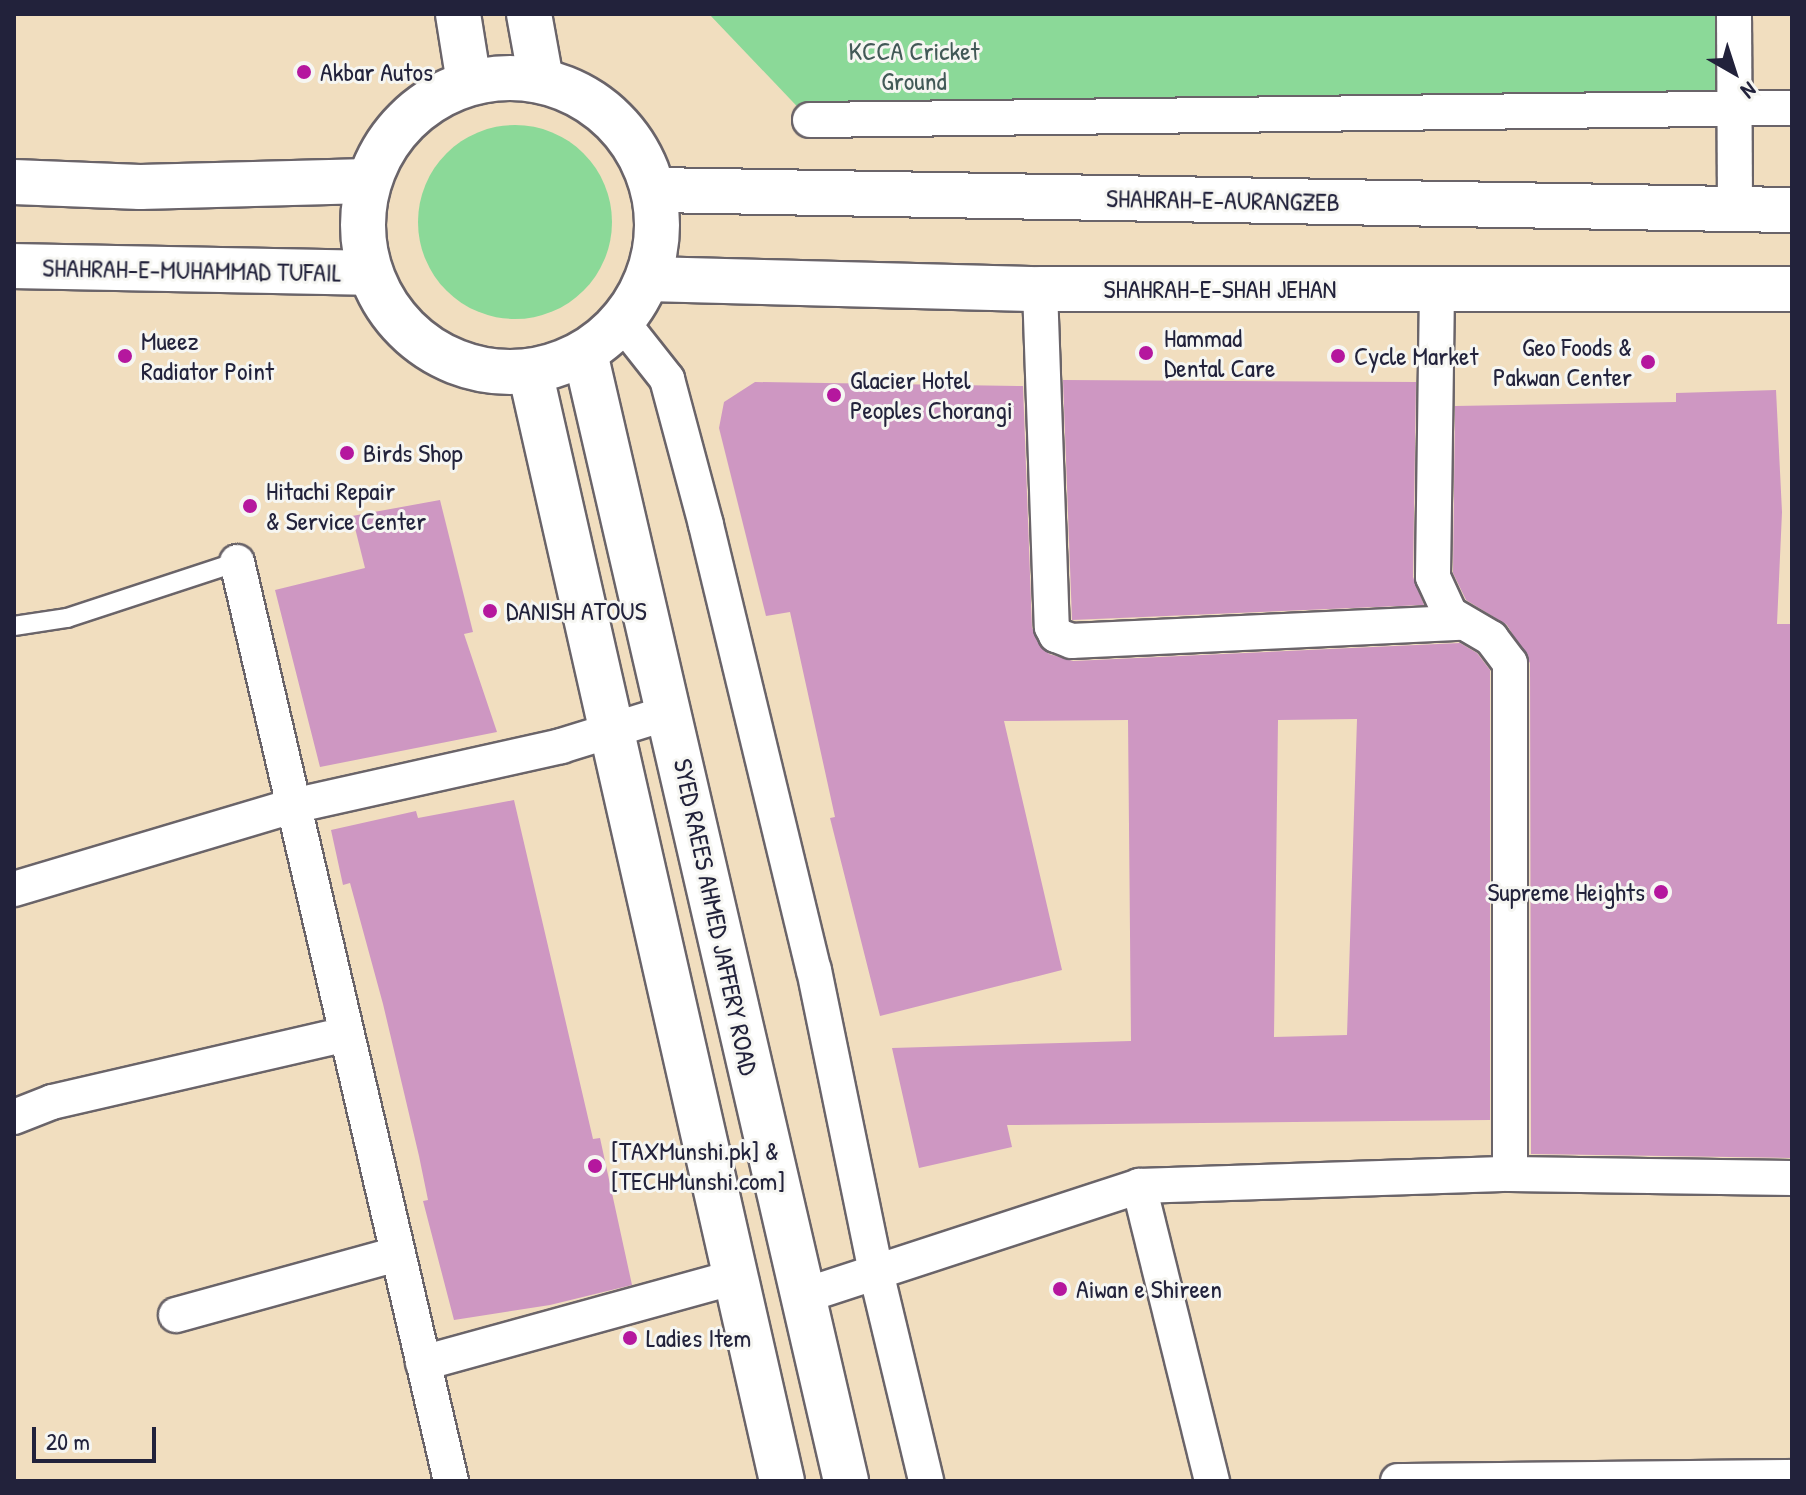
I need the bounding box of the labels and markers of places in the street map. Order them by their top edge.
place label: Akbar Autos [320,56,433,88]
marker: Akbar Autos [295,63,313,81]
place label: Hammad Dental Care [1164,322,1275,384]
place label: Mueez Radiator Point [141,325,274,386]
place label: Geo Foods & Pakwan Center [1493,331,1632,392]
place label: Cycle Market [1354,340,1478,372]
marker: Hammad Dental Care [1135,342,1157,364]
marker: Mueez Radiator Point [116,347,134,365]
marker: Cycle Market [1329,347,1347,365]
marker: Geo Foods & Pakwan Center [1639,353,1657,371]
place label: Glacier Hotel Peoples Chorangi [850,364,1013,426]
marker: Glacier Hotel Peoples Chorangi [825,386,843,404]
place label: Birds Shop [363,437,463,469]
marker: Birds Shop [338,444,356,462]
place label: Hitachi Repair & Service Center [266,475,426,536]
marker: Hitachi Repair & Service Center [241,497,259,515]
place label: DANISH ATOUS [506,595,647,627]
marker: DANISH ATOUS [481,602,499,620]
place label: Supreme Heights [1487,876,1645,908]
marker: Supreme Heights [1652,883,1670,901]
place label: [TAXMunshi.pk] & [TECHMunshi.com] [611,1135,785,1196]
marker: [TAXMunshi.pk] & [TECHMunshi.com] [586,1157,604,1175]
place label: Aiwan e Shireen [1076,1273,1222,1305]
marker: Aiwan e Shireen [1051,1280,1069,1298]
place label: Ladies Item [646,1322,751,1354]
marker: Ladies Item [621,1329,639,1347]

